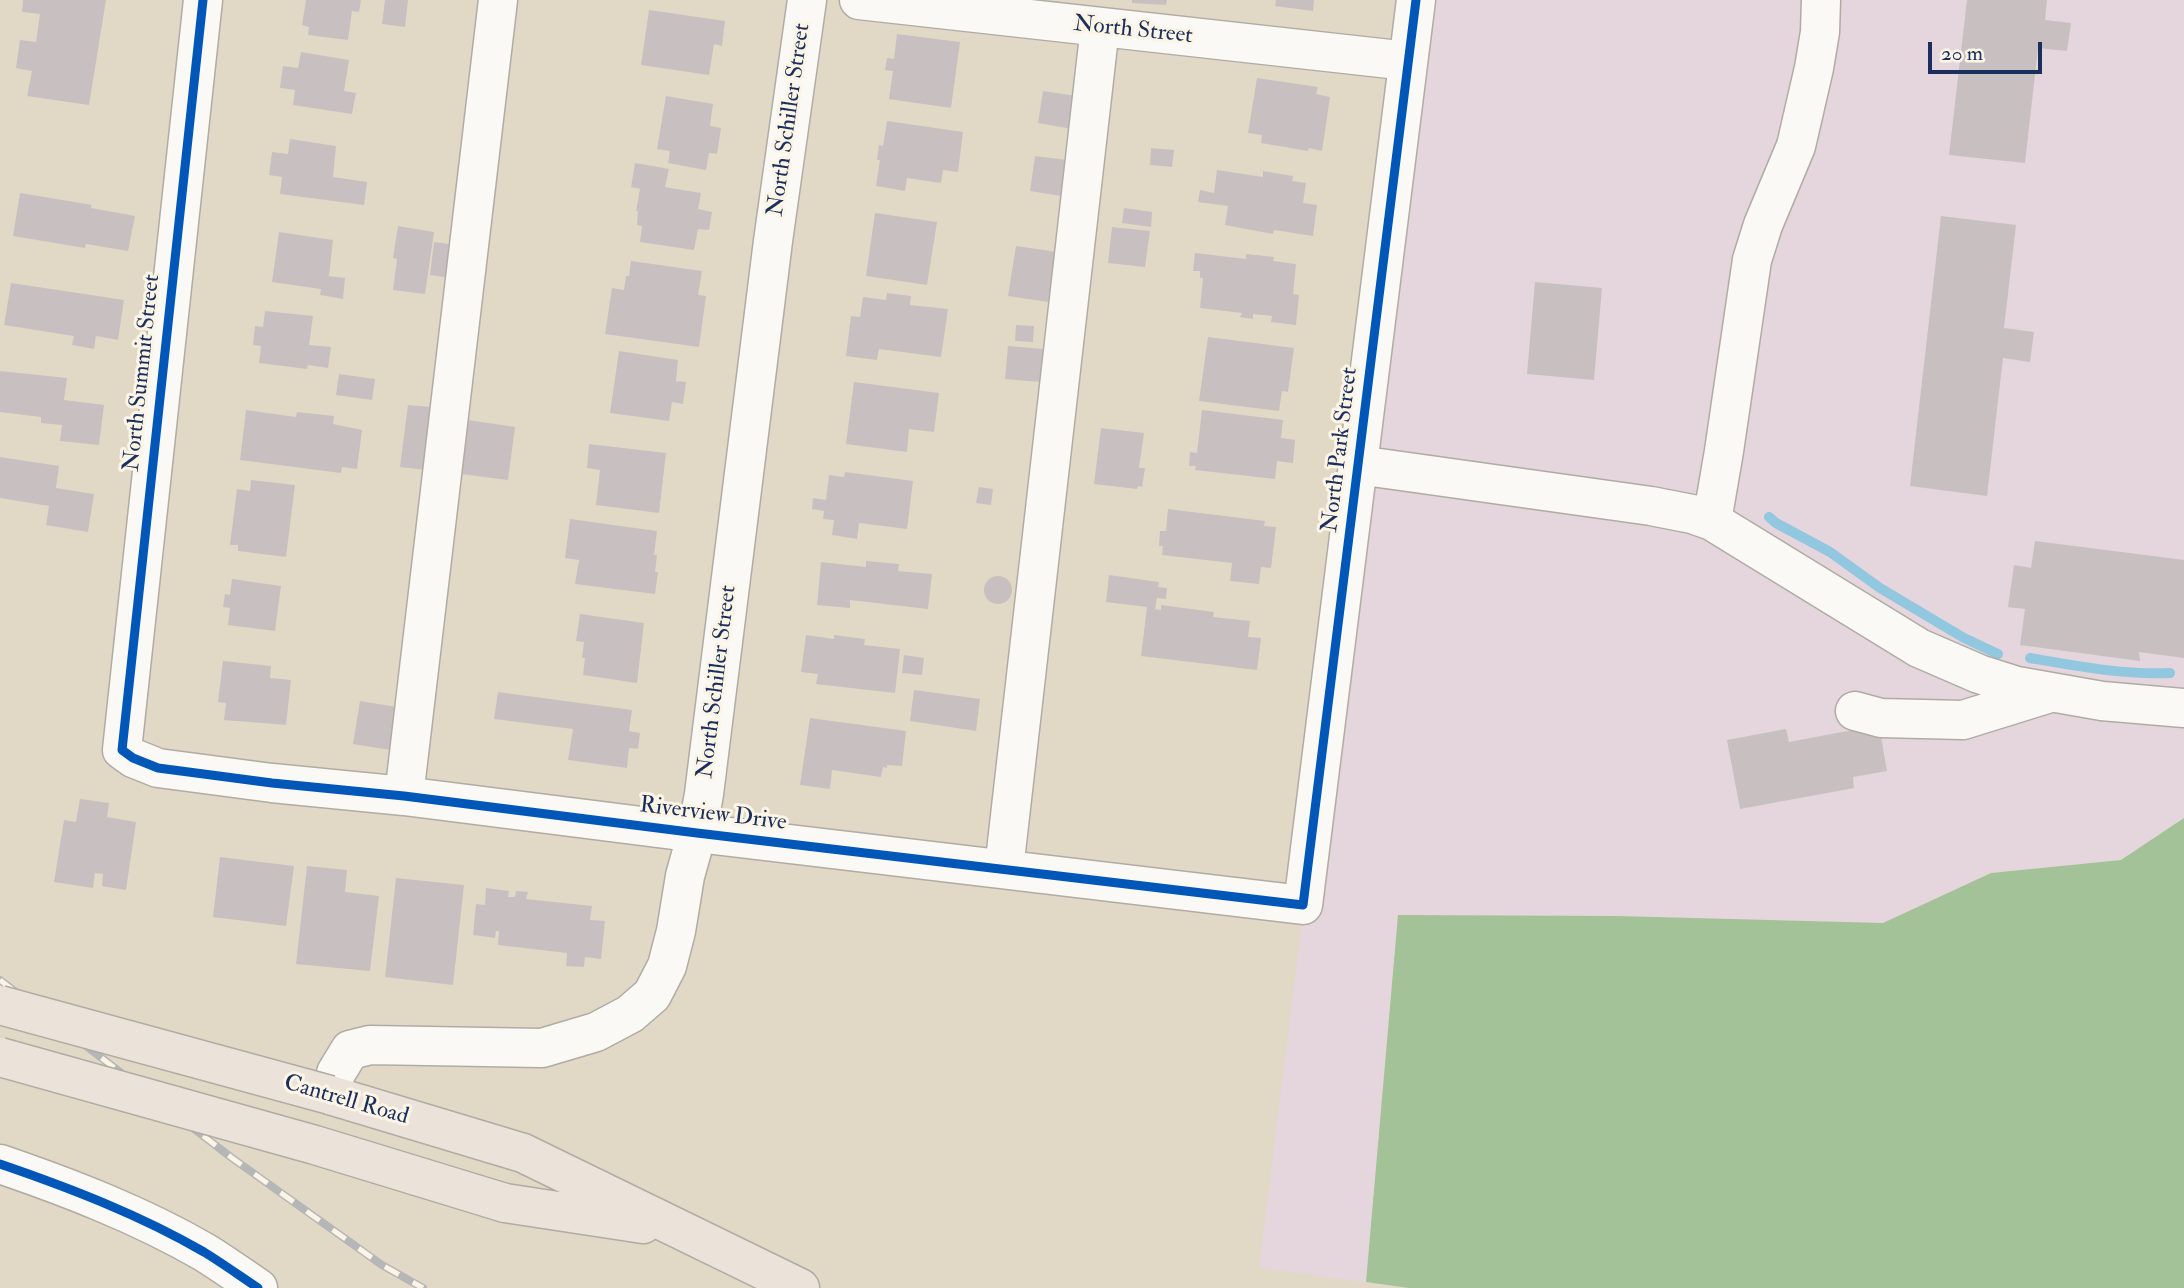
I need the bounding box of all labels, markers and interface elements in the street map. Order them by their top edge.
street label: North Street [1072,11,1194,51]
street label: North Schiller Street [763,22,817,218]
scale bar [1932,28,2046,72]
text: 20 m [1941,40,1983,67]
street label: North Summit Street [119,273,167,473]
street label: North Park Street [1317,366,1365,534]
street label: North Schiller Street [692,584,744,780]
street label: Riverview Drive [638,792,788,838]
street label: Cantrell Road [281,1070,411,1132]

